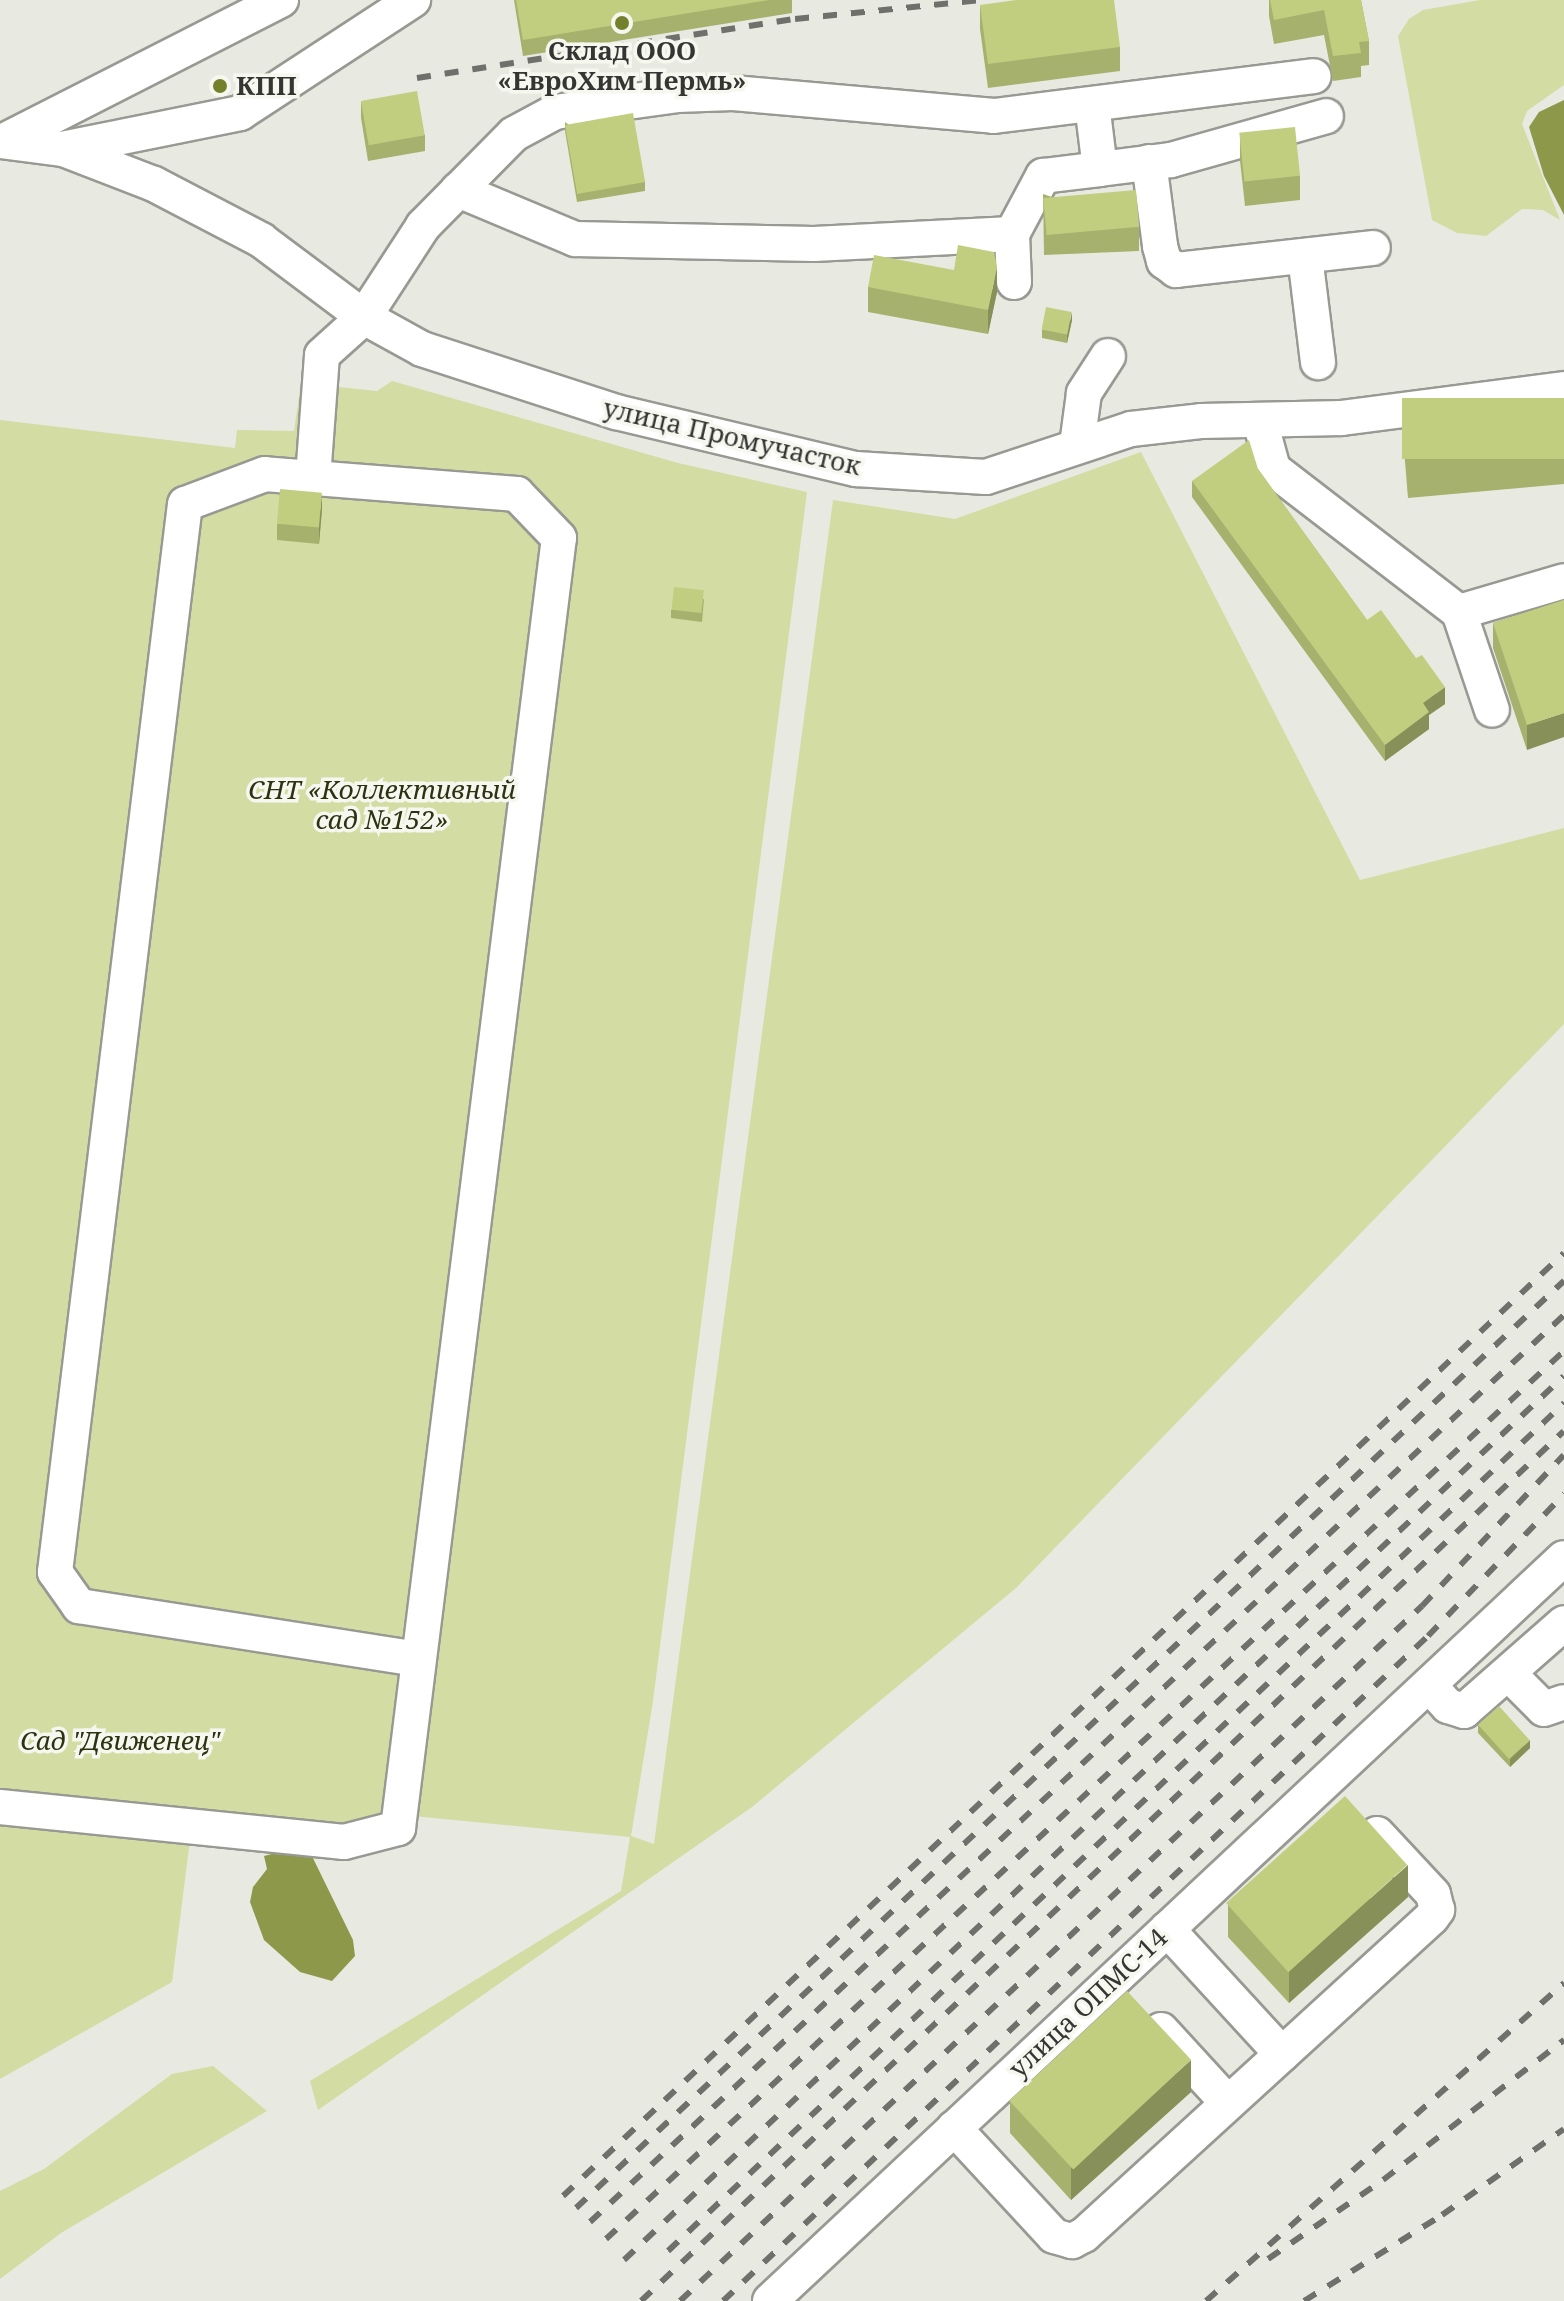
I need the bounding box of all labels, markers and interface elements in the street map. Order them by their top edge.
marker: Склад ООО «ЕвроХим Пермь» [613,14,631,32]
place label: Склад ООО «ЕвроХим Пермь» [497,35,747,96]
place label: КПП [236,70,297,102]
marker: КПП [211,77,229,95]
street label: улица Промучасток [600,392,864,482]
park label: СНТ «Коллективный сад №152» [248,774,516,836]
park label: Сад "Движенец" [20,1725,220,1757]
street label: улица ОПМС-14 [1003,1922,1173,2084]

